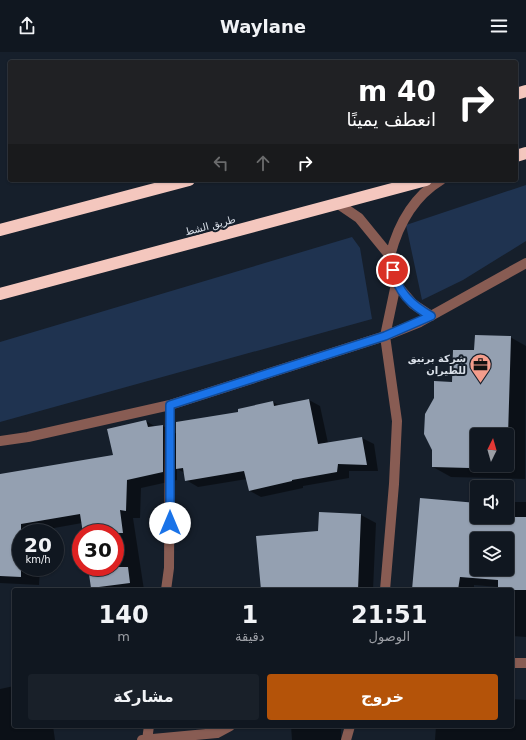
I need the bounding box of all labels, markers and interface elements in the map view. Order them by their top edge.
icon: share [16,15,38,37]
icon: menu [488,15,510,37]
text: Waylane [220,16,306,37]
text: 40 m [358,75,436,108]
icon: right [450,76,502,128]
text: انعطف يمينًا [346,109,436,130]
icon: left [210,152,232,174]
icon: ahead [252,152,274,174]
icon: right [294,152,316,174]
street label: طريق الشط [184,213,237,238]
pin [376,253,410,287]
icon: arrive [382,259,404,281]
office icon: شركة برنيق للطيران [468,351,494,384]
place label: شركة برنيق للطيران [408,353,466,377]
north arrow [470,428,514,472]
map controls [470,428,514,576]
button: sound [470,480,514,524]
position arrow [149,502,191,544]
speed limit sign: 30 [72,524,124,576]
button: layers [470,532,514,576]
text: 20 [24,533,52,557]
text: km/h [25,554,51,565]
text: 140 [99,601,149,629]
text: 1 [242,601,258,629]
text: 21:51 [351,601,428,629]
text: m [117,629,130,644]
text: دقيقة [235,629,265,644]
text: الوصول [369,629,410,644]
button: مشاركة [28,674,259,720]
button: خروج [267,674,498,720]

